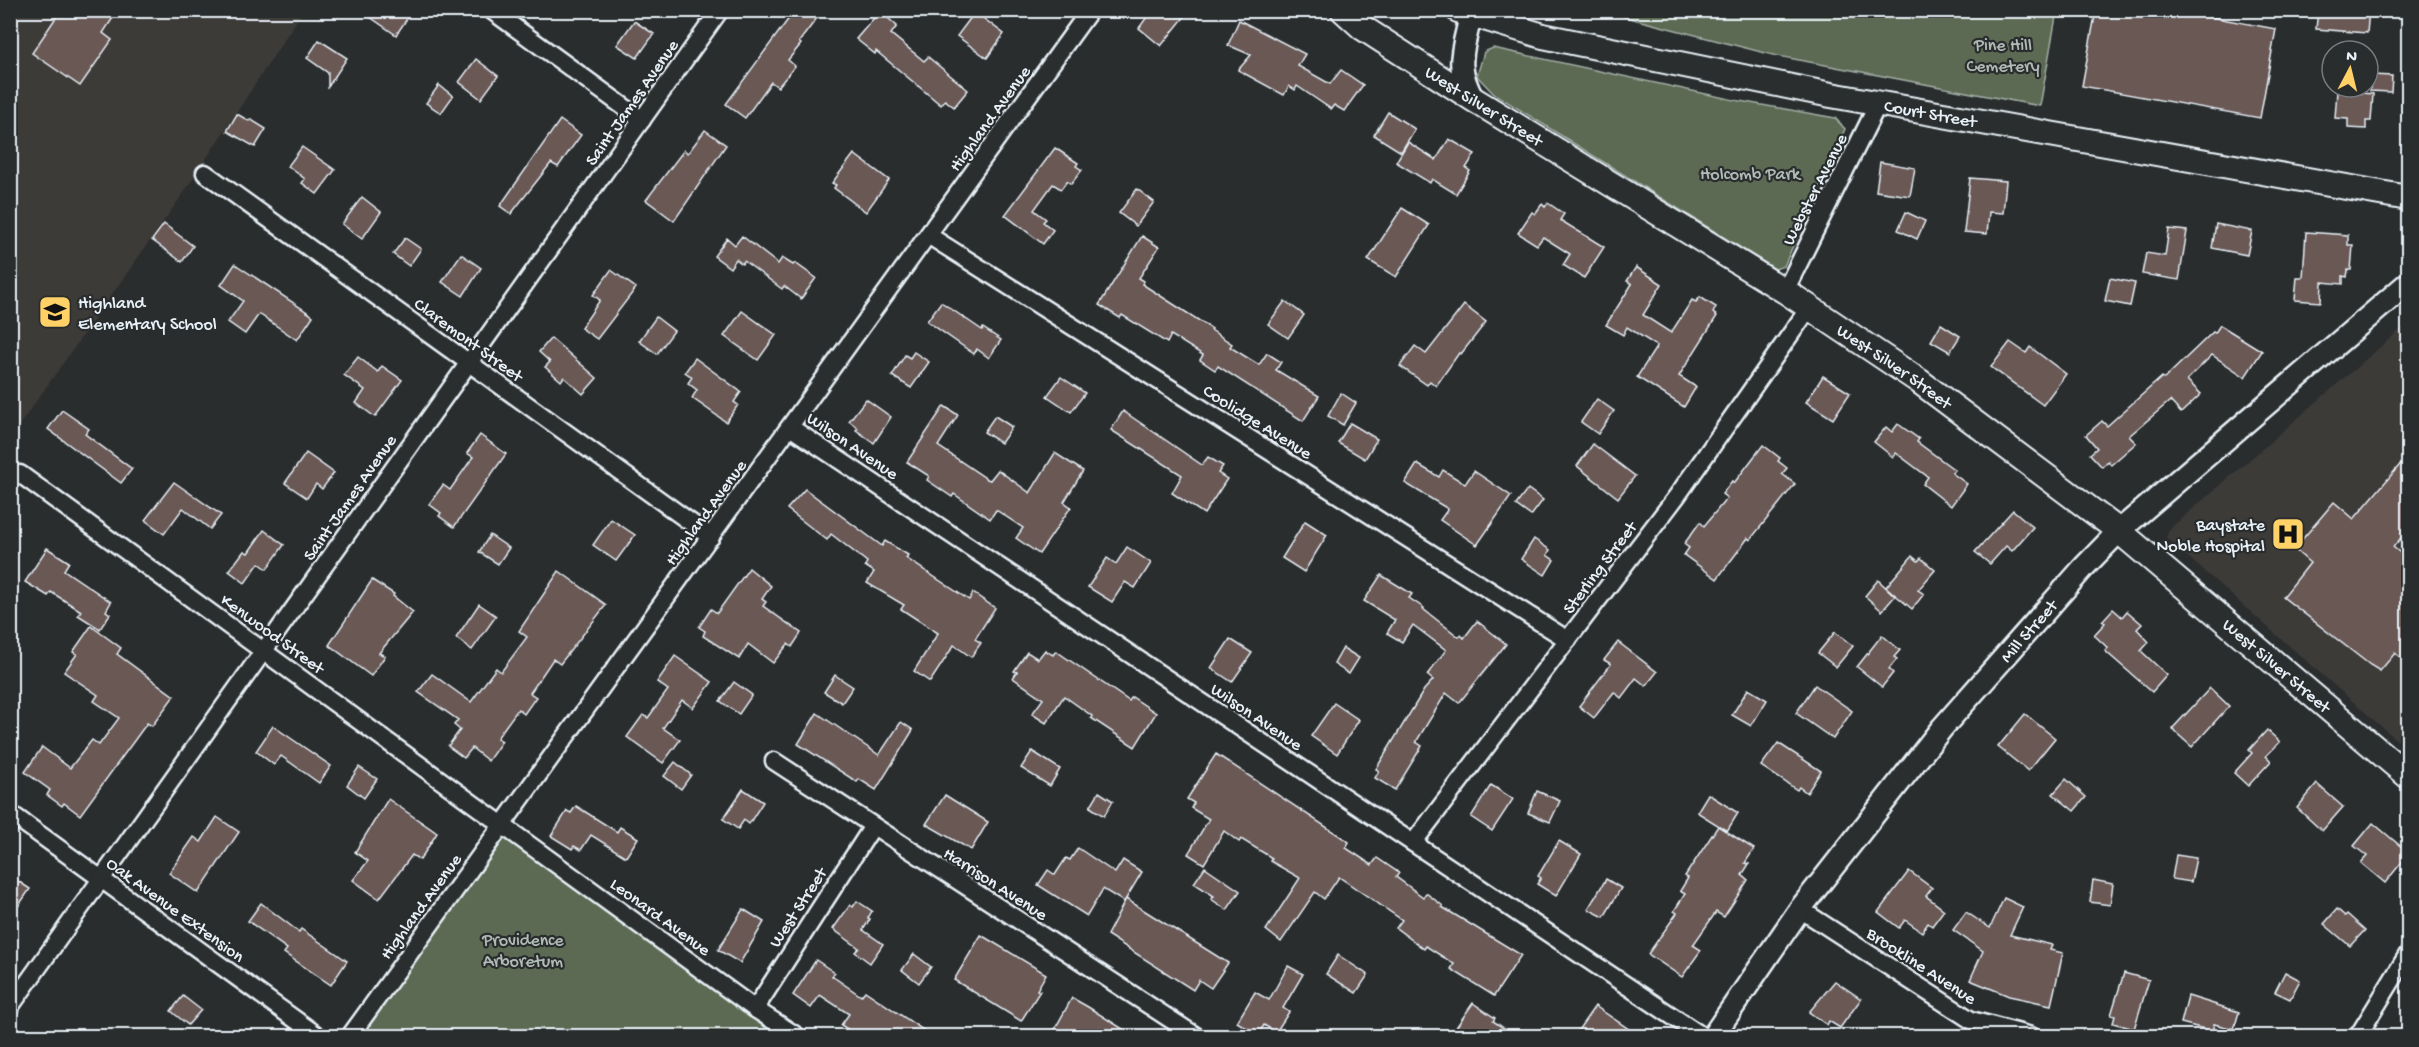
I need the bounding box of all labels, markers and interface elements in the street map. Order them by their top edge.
street label: Saint James Avenue [582,36,685,170]
park label: Pine Hill Cemetery [1967,36,2040,78]
north arrow [2320,39,2380,99]
text: N [2345,48,2358,68]
street label: Highland Avenue [946,62,1037,176]
street label: West Silver Street [1420,63,1547,153]
street label: Court Street [1882,97,1980,134]
street label: Webster Avenue [1779,130,1854,249]
park label: Holcomb Park [1700,165,1802,186]
school or university icon: Highland Elementary School [37,294,73,330]
place label: Highland Elementary School [78,294,217,336]
street label: Claremont Street [409,294,527,389]
street label: West Silver Street [1832,321,1956,416]
street label: Coolidge Avenue [1198,381,1316,465]
street label: Wilson Avenue [802,409,902,486]
street label: Saint James Avenue [300,431,403,565]
street label: Highland Avenue [662,456,753,570]
place label: Baystate Noble Hospital [2157,516,2266,558]
hospital icon: Baystate Noble Hospital [2270,516,2306,552]
street label: Sterling Street [1559,517,1644,619]
street label: Kenwood Street [216,590,329,681]
street label: Mill Street [1997,595,2064,668]
street label: West Silver Street [2217,615,2335,720]
street label: Wilson Avenue [1206,680,1306,757]
street label: Harrison Avenue [939,844,1051,927]
street label: Highland Avenue [377,850,468,964]
street label: Oak Avenue Extension [101,854,248,969]
street label: West Street [766,863,834,952]
street label: Leonard Avenue [605,875,714,962]
street label: Brookline Avenue [1861,923,1980,1011]
park label: Providence Arboretum [481,931,564,973]

